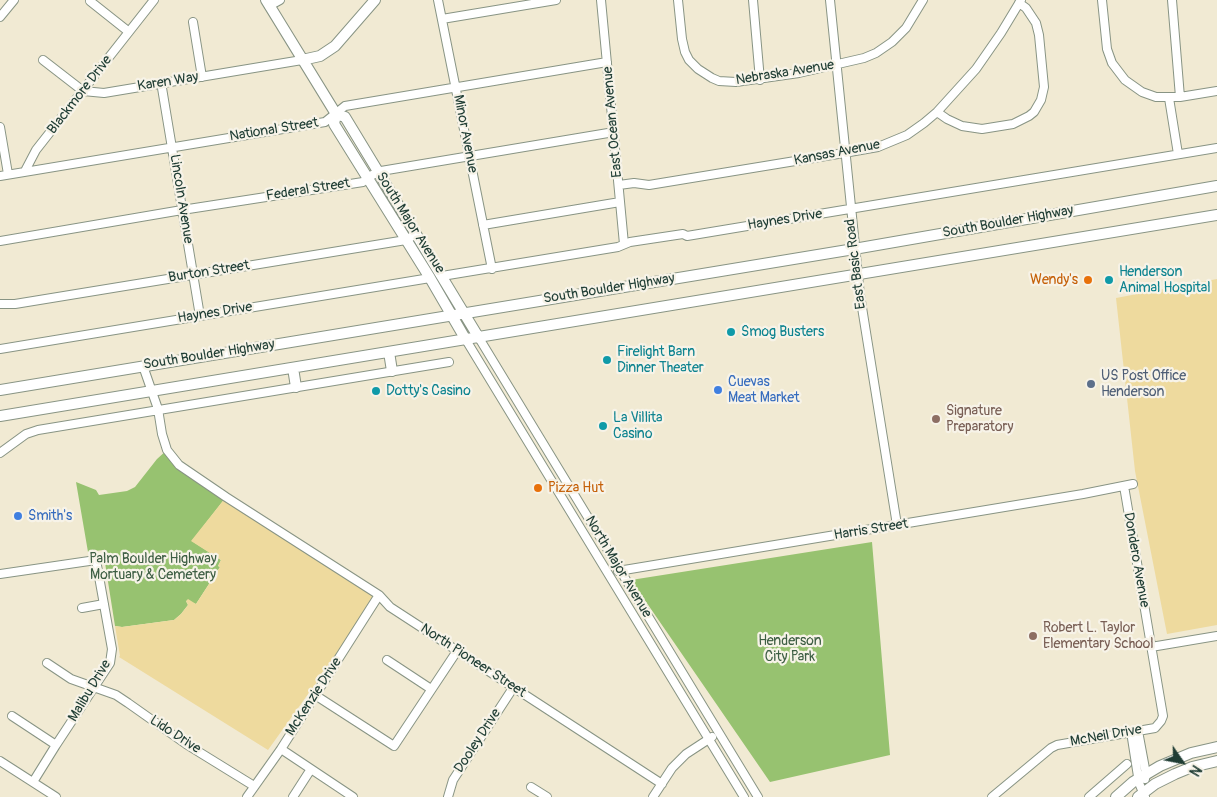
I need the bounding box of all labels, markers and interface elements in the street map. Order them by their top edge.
street label: Blackmore Drive [44,52,116,138]
street label: Nebraska Avenue [735,57,835,89]
street label: East Ocean Avenue [600,66,626,178]
street label: Karen Way [136,69,200,95]
street label: Minor Avenue [449,94,481,174]
street label: National Street [228,115,320,145]
street label: Kansas Avenue [793,136,881,170]
street label: Lincoln Avenue [166,153,196,245]
street label: South Major Avenue [372,169,448,277]
street label: Federal Street [265,175,351,205]
street label: South Boulder Highway [941,202,1075,242]
street label: Haynes Drive [746,206,824,234]
street label: East Basic Road [842,218,870,310]
street label: Burton Street [167,257,251,287]
place label: Henderson Animal Hospital [1119,264,1211,296]
street label: South Boulder Highway [542,270,676,308]
place label: Wendy's [1030,272,1078,288]
marker: Wendy's [1082,274,1094,286]
marker: Henderson Animal Hospital [1103,274,1115,286]
street label: Haynes Drive [176,299,254,327]
place label: Smog Busters [741,324,824,340]
marker: Smog Busters [725,326,737,338]
street label: South Boulder Highway [142,336,276,374]
place label: Firelight Barn Dinner Theater [617,344,704,377]
marker: Firelight Barn Dinner Theater [601,354,613,366]
place label: US Post Office Henderson [1101,368,1186,401]
place label: Cuevas Meat Market [728,374,800,407]
marker: US Post Office Henderson [1085,378,1097,390]
place label: Dotty's Casino [386,383,471,399]
marker: Cuevas Meat Market [712,384,724,396]
marker: Dotty's Casino [370,385,382,397]
place label: Signature Preparatory [946,403,1013,436]
place label: La Villita Casino [613,410,663,442]
marker: Signature Preparatory [930,413,942,425]
marker: La Villita Casino [597,420,609,432]
place label: Pizza Hut [548,480,604,496]
marker: Pizza Hut [532,482,544,494]
place label: Smith's [28,508,72,524]
marker: Smith's [12,510,24,522]
street label: Dondero Avenue [1119,511,1153,609]
street label: North Major Avenue [581,513,655,621]
street label: Harris Street [833,516,909,544]
park label: Palm Boulder Highway Mortuary & Cemetery [89,551,217,584]
place label: Robert L. Taylor Elementary School [1043,620,1154,652]
street label: North Pioneer Street [417,621,529,701]
marker: Robert L. Taylor Elementary School [1027,630,1039,642]
park label: Henderson City Park [758,633,822,666]
street label: McKenzie Drive [283,655,345,739]
street label: Malibu Drive [65,657,115,725]
street label: Dooley Drive [451,706,505,776]
street label: Lido Drive [146,712,204,758]
street label: McNeil Drive [1069,721,1143,751]
north arrow [1157,737,1207,787]
text: N [1185,762,1205,779]

